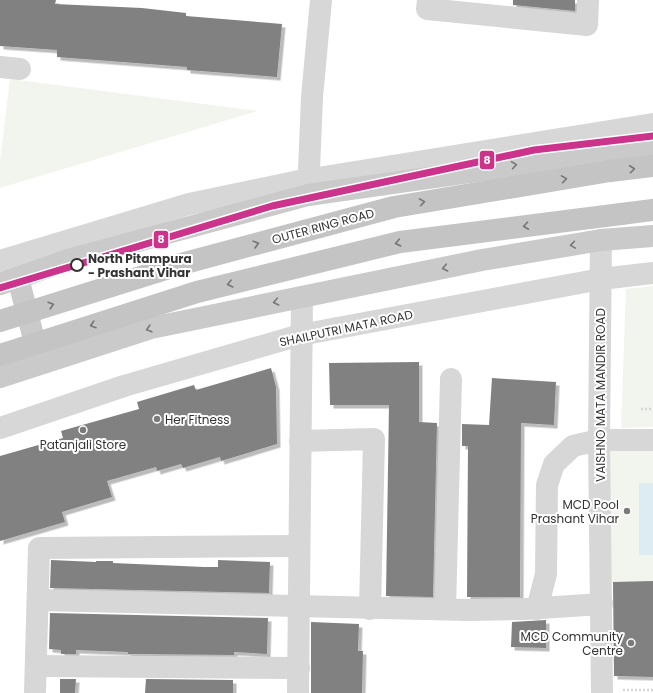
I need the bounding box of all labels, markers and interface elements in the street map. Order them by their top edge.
line badge: 8 [479,150,495,170]
text: 8 [483,152,491,168]
one-way arrow [511,161,517,170]
one-way arrow [629,165,635,174]
one-way arrow [561,175,568,184]
one-way arrow [419,199,426,207]
street label: OUTER RING ROAD [270,204,376,248]
one-way arrow [523,221,529,230]
line badge: 8 [153,230,169,249]
text: 8 [157,231,165,247]
one-way arrow [394,239,401,247]
one-way arrow [252,240,259,249]
one-way arrow [569,240,576,249]
place label: North Pitampura - Prashant Vihar [88,250,192,281]
marker: North Pitampura - Prashant Vihar [70,258,84,272]
one-way arrow [441,263,448,271]
one-way arrow [227,279,234,287]
one-way arrow [273,298,279,306]
one-way arrow [47,301,54,310]
street label: SHAILPUTRI MATA ROAD [278,306,414,350]
street label: VAISHNO MATA MANDIR ROAD [592,308,609,482]
one-way arrow [89,320,96,329]
one-way arrow [146,324,153,333]
place label: Her Fitness [165,411,229,428]
marker: Her Fitness [152,414,162,424]
marker: Patanjali Store [78,425,88,435]
place label: Patanjali Store [40,436,126,453]
place label: MCD Pool Prashant Vihar [531,496,620,527]
marker: MCD Pool Prashant Vihar [622,506,632,516]
place label: MCD Community Centre [521,628,623,659]
marker: MCD Community Centre [626,638,636,648]

